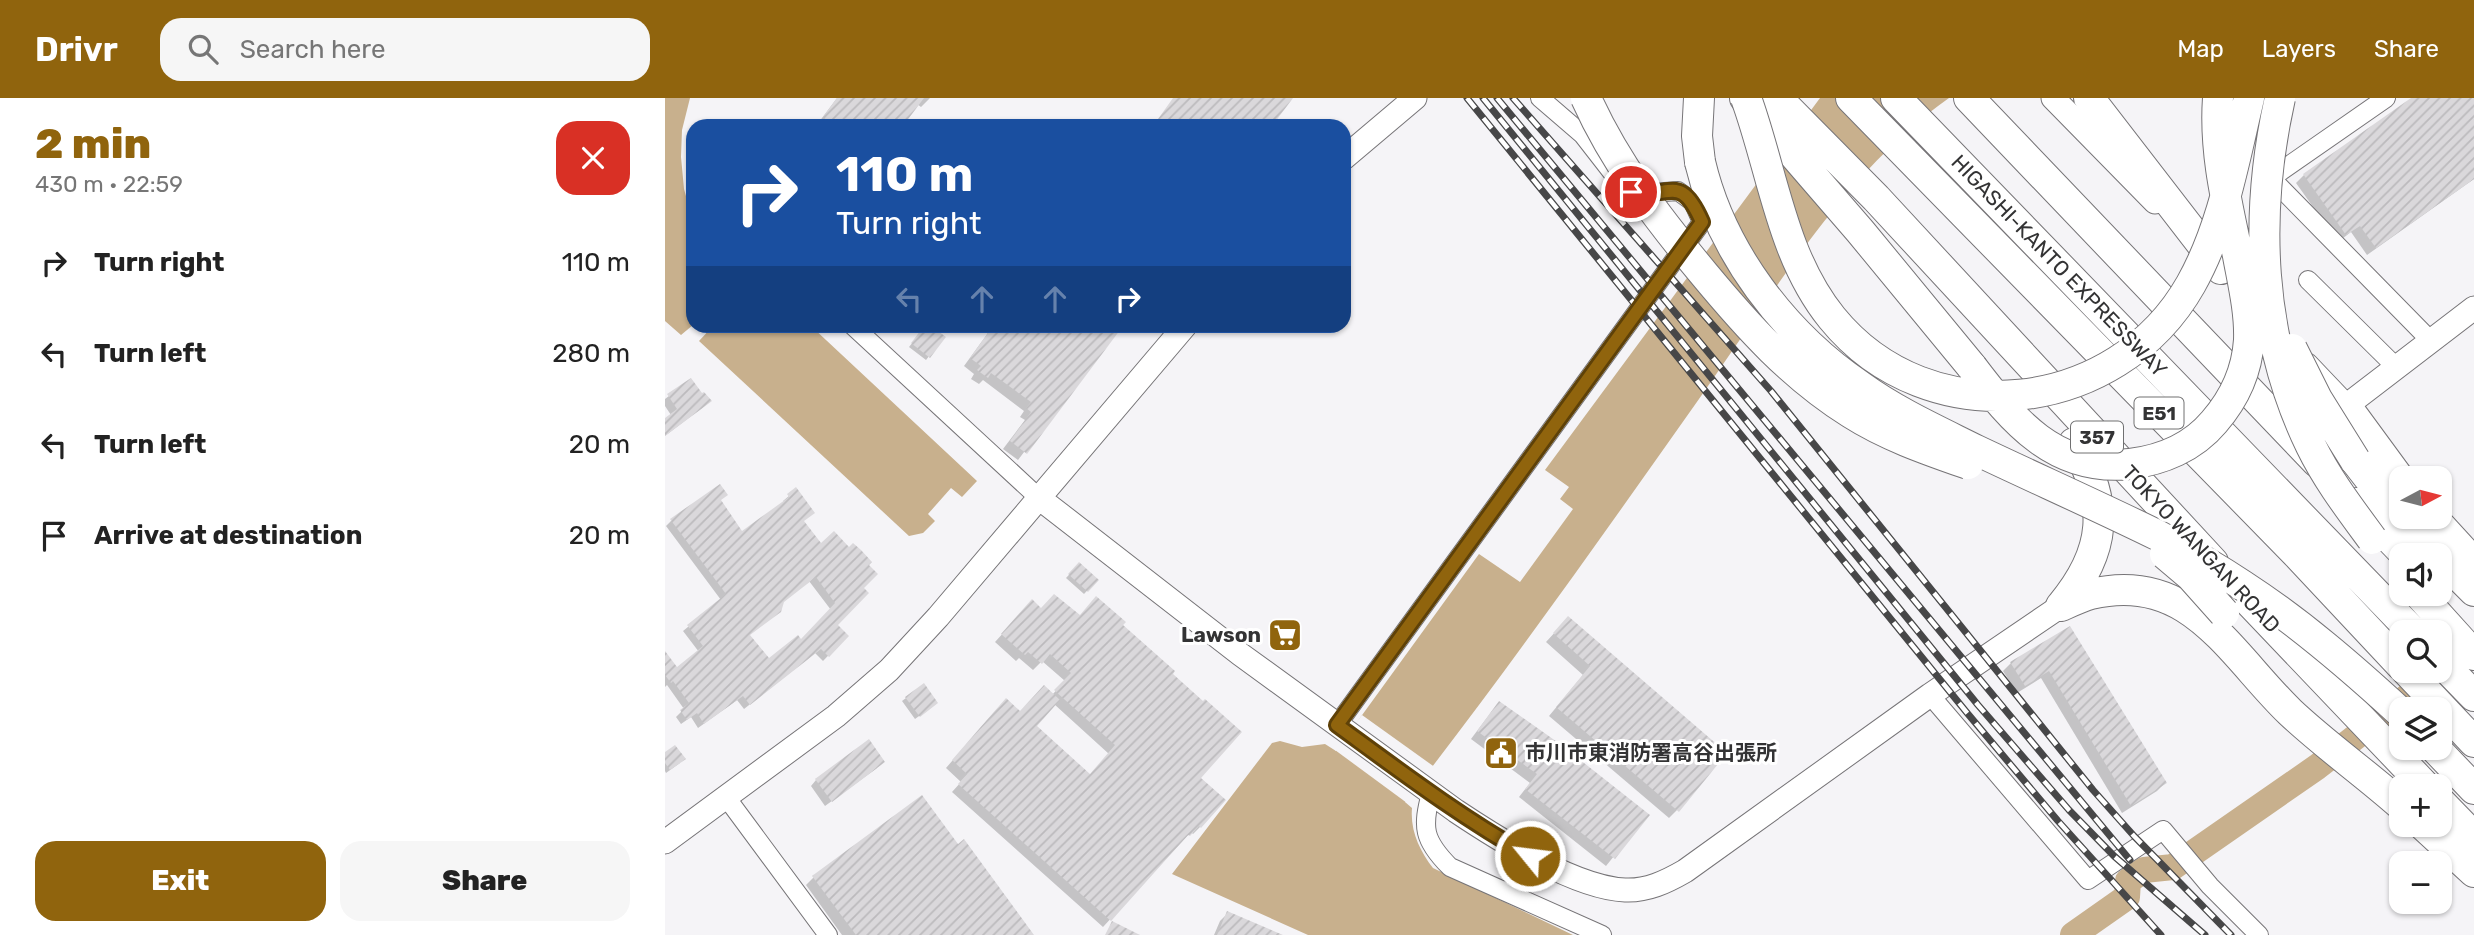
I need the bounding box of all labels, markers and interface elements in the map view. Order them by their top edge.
search box [160,18,650,81]
text: Drivr [35,30,118,69]
icon: search [184,30,222,68]
text: Search here [240,34,386,65]
text: Map [2177,35,2224,63]
text: Layers [2262,35,2336,63]
text: Share [2374,35,2439,63]
text: 2 min [35,119,151,169]
button: close [556,121,630,195]
text: 110 m [836,145,973,203]
icon: right [721,147,812,238]
street label: HIGASHI-KANTO EXPRESSWAY [1947,149,2172,382]
pin [1601,162,1661,222]
text: 430 m · 22:59 [35,170,183,198]
icon: arrive [1612,173,1650,211]
text: Turn right [836,204,981,242]
icon: right [35,244,73,282]
text: Turn right [94,247,224,278]
text: 110 m [562,247,630,278]
icon: left [890,280,928,318]
icon: ahead [963,280,1001,318]
icon: ahead [1036,280,1074,318]
icon: right [1109,280,1147,318]
icon: left [35,335,73,373]
text: Turn left [94,338,206,369]
text: 280 m [552,338,630,369]
road number: E51 [2135,398,2183,428]
road number: 357 [2071,422,2123,452]
icon: left [35,426,73,464]
text: Turn left [94,429,206,460]
text: 20 m [569,429,630,460]
street label: TOKYO WANGAN ROAD [2117,460,2285,637]
north arrow [2389,466,2452,528]
map controls [2389,466,2452,914]
icon: arrive [35,517,73,555]
text: Arrive at destination [94,520,362,551]
text: 20 m [569,520,630,551]
button: sound [2389,543,2452,606]
supermarket icon: Lawson [1266,616,1304,654]
button: search [2389,620,2452,683]
place label: Lawson [1181,622,1261,647]
button: layers [2389,697,2452,760]
public building icon: 市川市東消防署高谷出張所 [1482,734,1520,772]
place label: 市川市東消防署高谷出張所 [1525,740,1777,765]
button: + [2389,774,2452,837]
position arrow [1493,819,1567,893]
button: Exit [35,841,326,921]
button: Share [340,841,630,921]
button: − [2389,851,2452,914]

